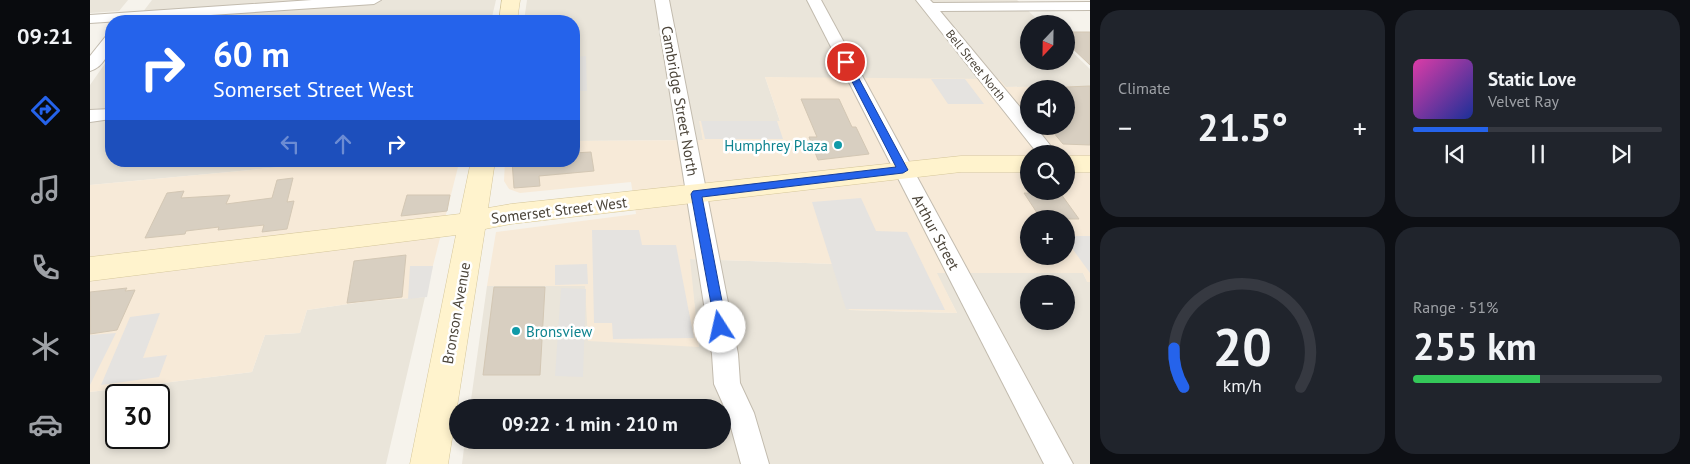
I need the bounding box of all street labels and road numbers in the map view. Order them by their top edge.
street label: Cambridge Street North [657,24,703,178]
street label: Bell Street North [943,27,1009,103]
street label: Arthur Street [908,191,964,273]
street label: Somerset Street West [490,192,628,228]
street label: Bronson Avenue [438,261,474,365]

